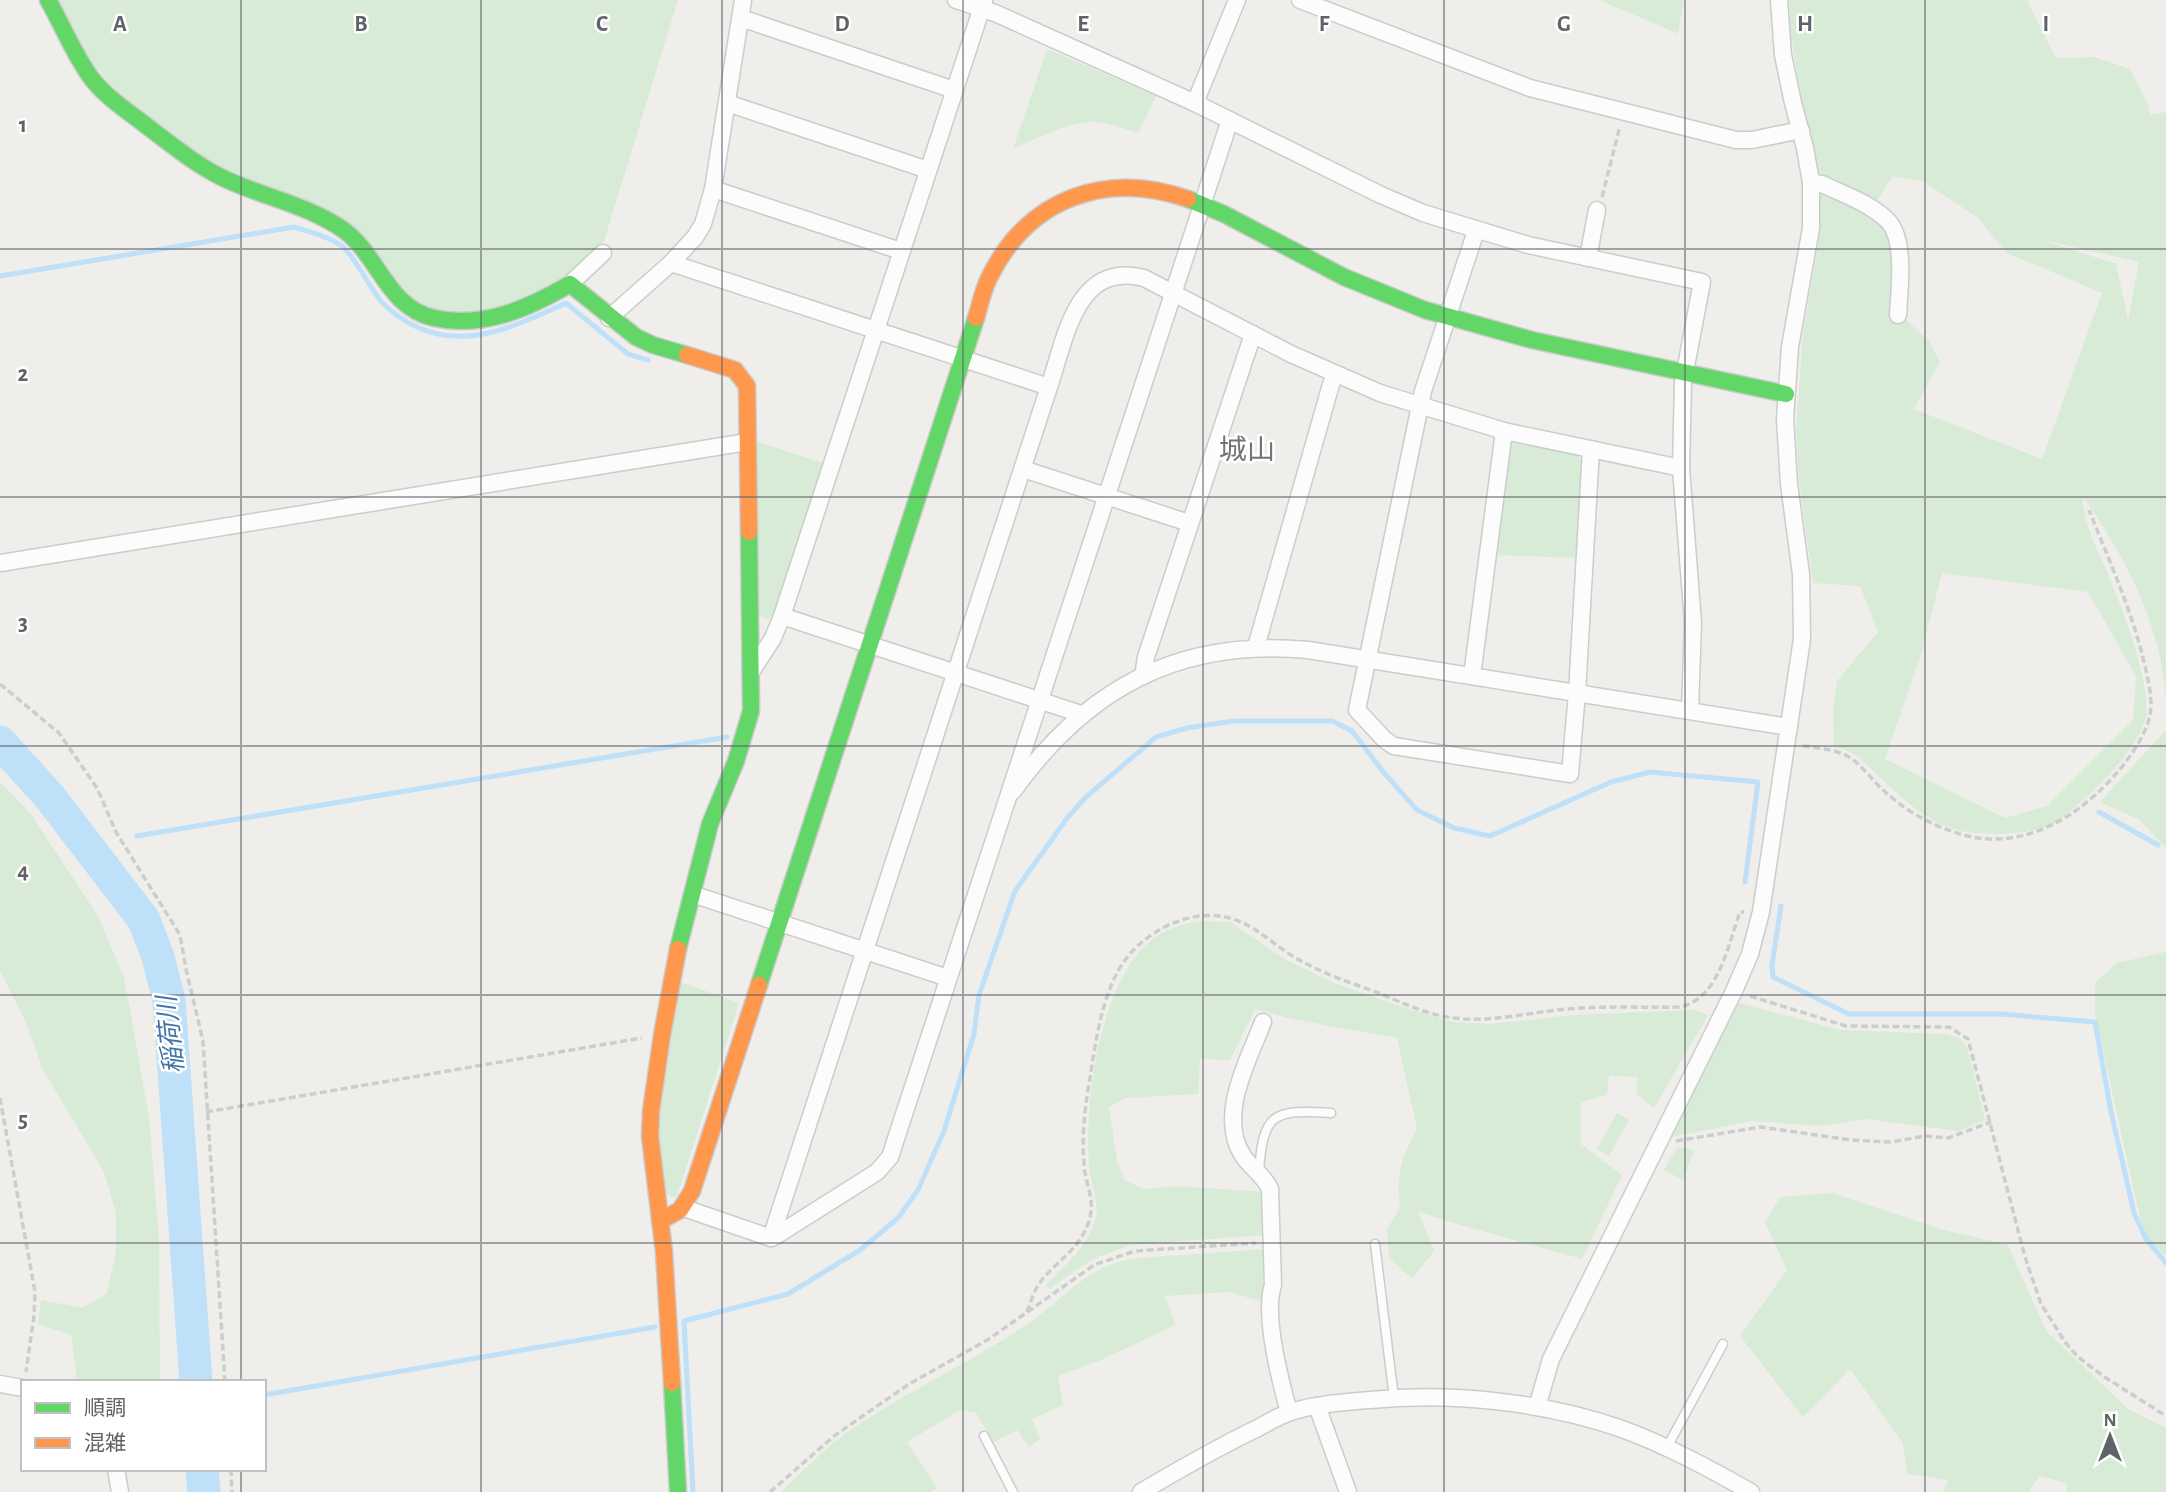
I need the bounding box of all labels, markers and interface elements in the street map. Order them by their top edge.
text: A [113,13,127,36]
text: B [354,13,368,36]
text: C [596,13,608,36]
text: D [834,13,850,36]
text: E [1077,13,1089,36]
text: F [1319,13,1330,36]
text: G [1557,13,1571,36]
text: H [1797,13,1813,36]
text: I [2043,13,2049,36]
text: 1 [19,114,27,137]
text: 2 [18,363,29,386]
district label: 城山 [1219,435,1275,465]
text: 3 [18,612,28,635]
text: 4 [17,860,29,883]
water label: 稲荷川 [153,992,188,1075]
text: 5 [18,1109,28,1132]
legend [21,1380,266,1471]
text: 順調 [84,1397,126,1419]
north arrow [2075,1401,2145,1471]
text: N [2103,1411,2117,1430]
text: 混雑 [84,1432,126,1454]

